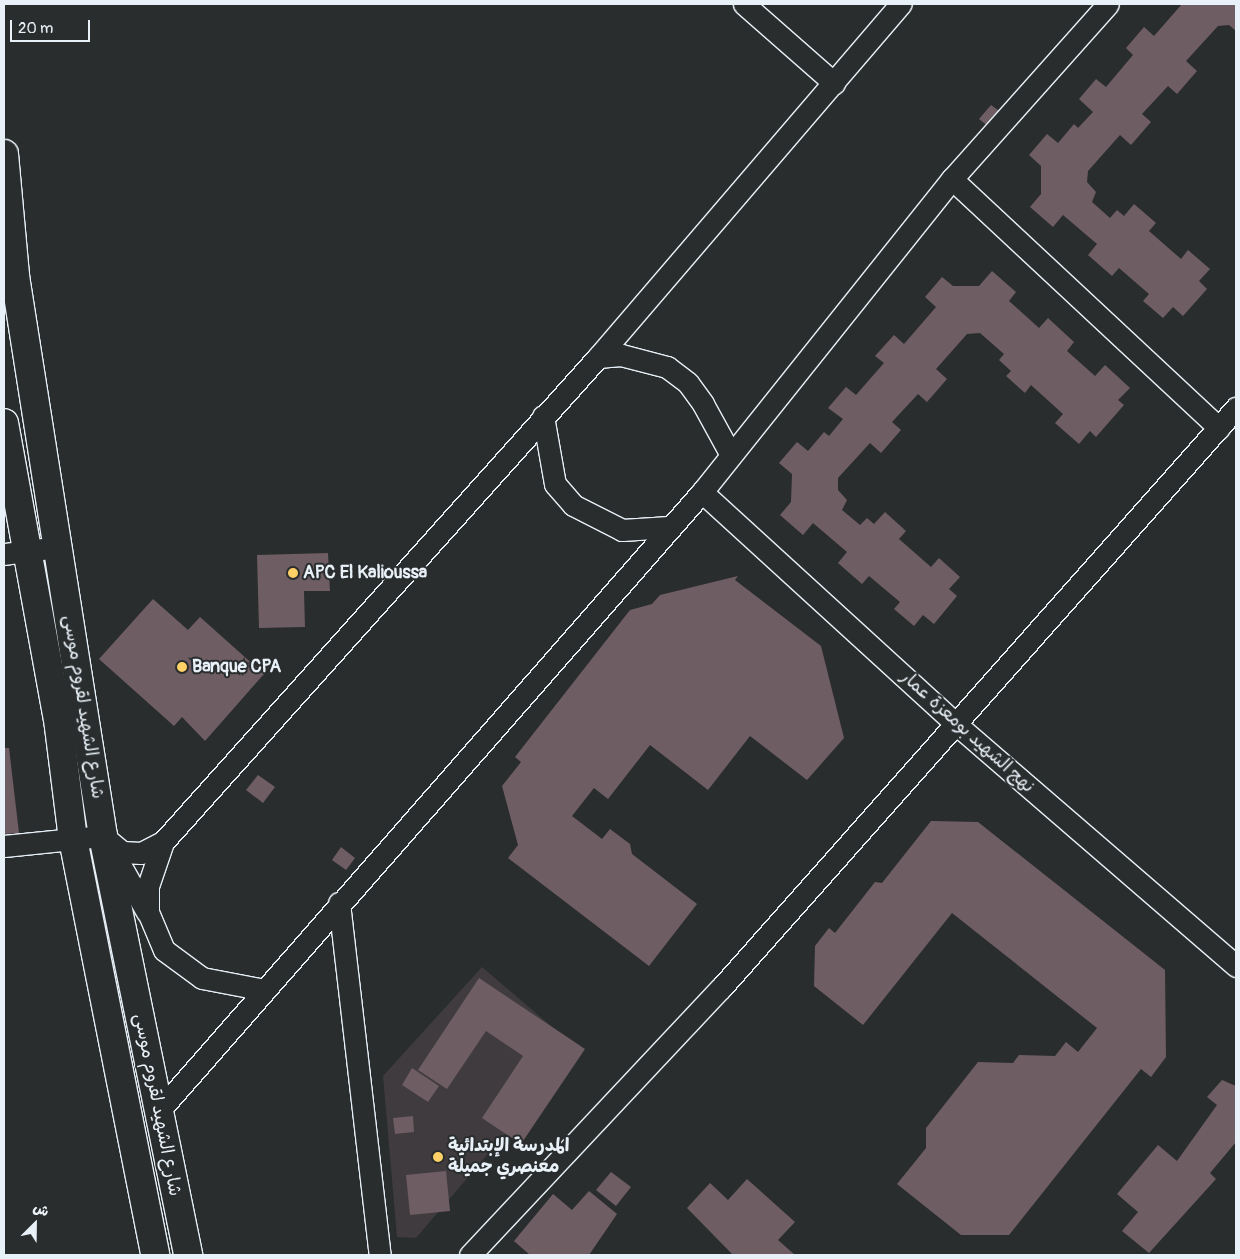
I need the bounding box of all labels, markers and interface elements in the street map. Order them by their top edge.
scale bar [12,10,92,42]
text: 20 m [18,19,53,38]
place label: APC El Kalioussa [303,562,427,584]
marker: APC El Kalioussa [287,567,299,579]
street label: شارع الشهيد لقروم موسى [58,614,108,800]
place label: Banque CPA [192,656,281,678]
marker: Banque CPA [176,661,188,673]
street label: نهج الشهيد بومعزة عمار [896,666,1038,798]
street label: شارع الشهيد لقروم موسى [129,1012,185,1198]
place label: المدرسة الإبتدائية معنصري جميلة [448,1136,569,1178]
marker: المدرسة الإبتدائية معنصري جميلة [432,1151,444,1163]
north arrow [10,1199,60,1249]
text: ش [31,1199,51,1221]

